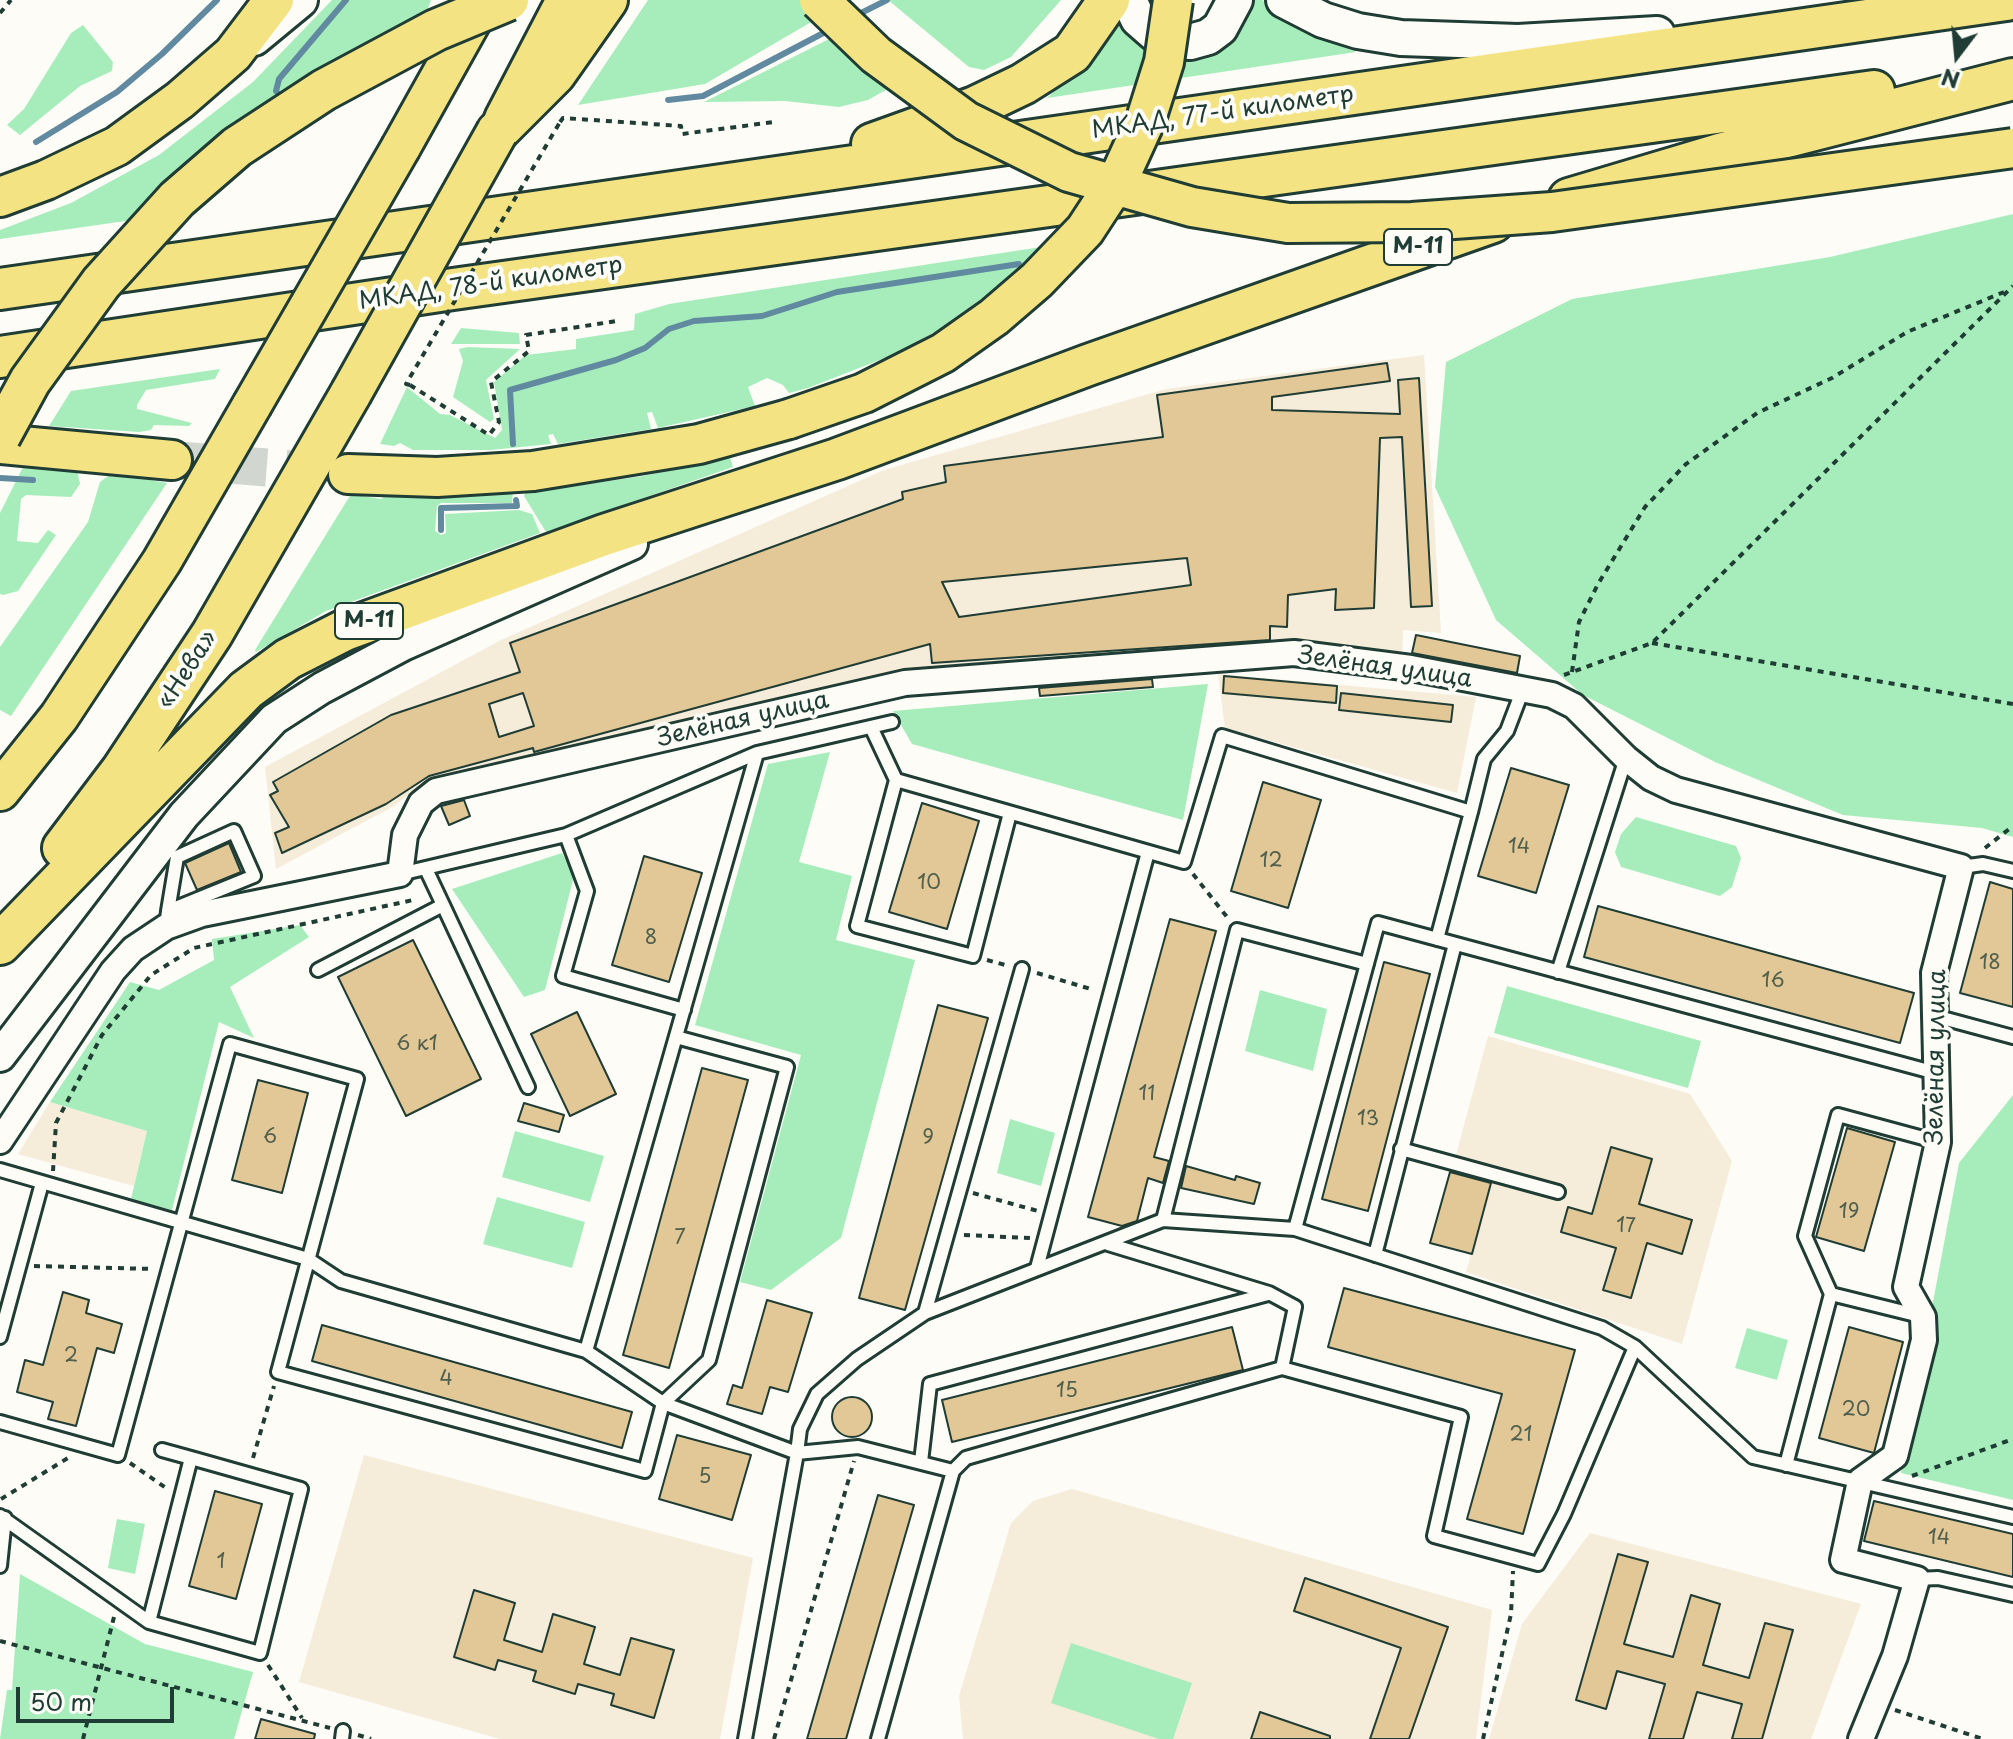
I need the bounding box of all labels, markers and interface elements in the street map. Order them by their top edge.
north arrow [1917,16,1997,96]
text: N [1937,61,1963,98]
street label: МКАД, 77-й километр [1090,80,1356,146]
road number: М-11 [1384,229,1452,265]
street label: МКАД, 78-й километр [357,251,625,317]
road number: М-11 [335,603,403,639]
street label: «Нева» [152,625,224,715]
street label: Зелёная улица [1296,642,1474,694]
street label: Зелёная улица [654,686,832,754]
house number: 14 [1508,835,1530,859]
house number: 12 [1259,849,1283,873]
house number: 10 [917,871,941,895]
house number: 8 [645,926,657,950]
house number: 18 [1979,951,2001,975]
house number: 16 [1762,969,1784,993]
street label: Зелёная улица [1921,969,1953,1145]
house number: 6 к1 [396,1032,438,1056]
house number: 11 [1139,1082,1155,1106]
house number: 13 [1357,1107,1379,1131]
house number: 6 [263,1125,277,1149]
house number: 9 [922,1126,934,1150]
house number: 19 [1839,1200,1859,1224]
house number: 17 [1616,1214,1636,1238]
house number: 7 [674,1226,686,1250]
house number: 2 [64,1344,78,1368]
house number: 4 [439,1367,453,1391]
house number: 15 [1056,1379,1078,1403]
house number: 20 [1842,1398,1870,1422]
house number: 21 [1509,1423,1533,1447]
house number: 5 [699,1465,711,1489]
house number: 14 [1928,1526,1950,1550]
house number: 1 [217,1550,225,1574]
scale bar [20,1671,178,1721]
text: 50 m [30,1683,92,1719]

